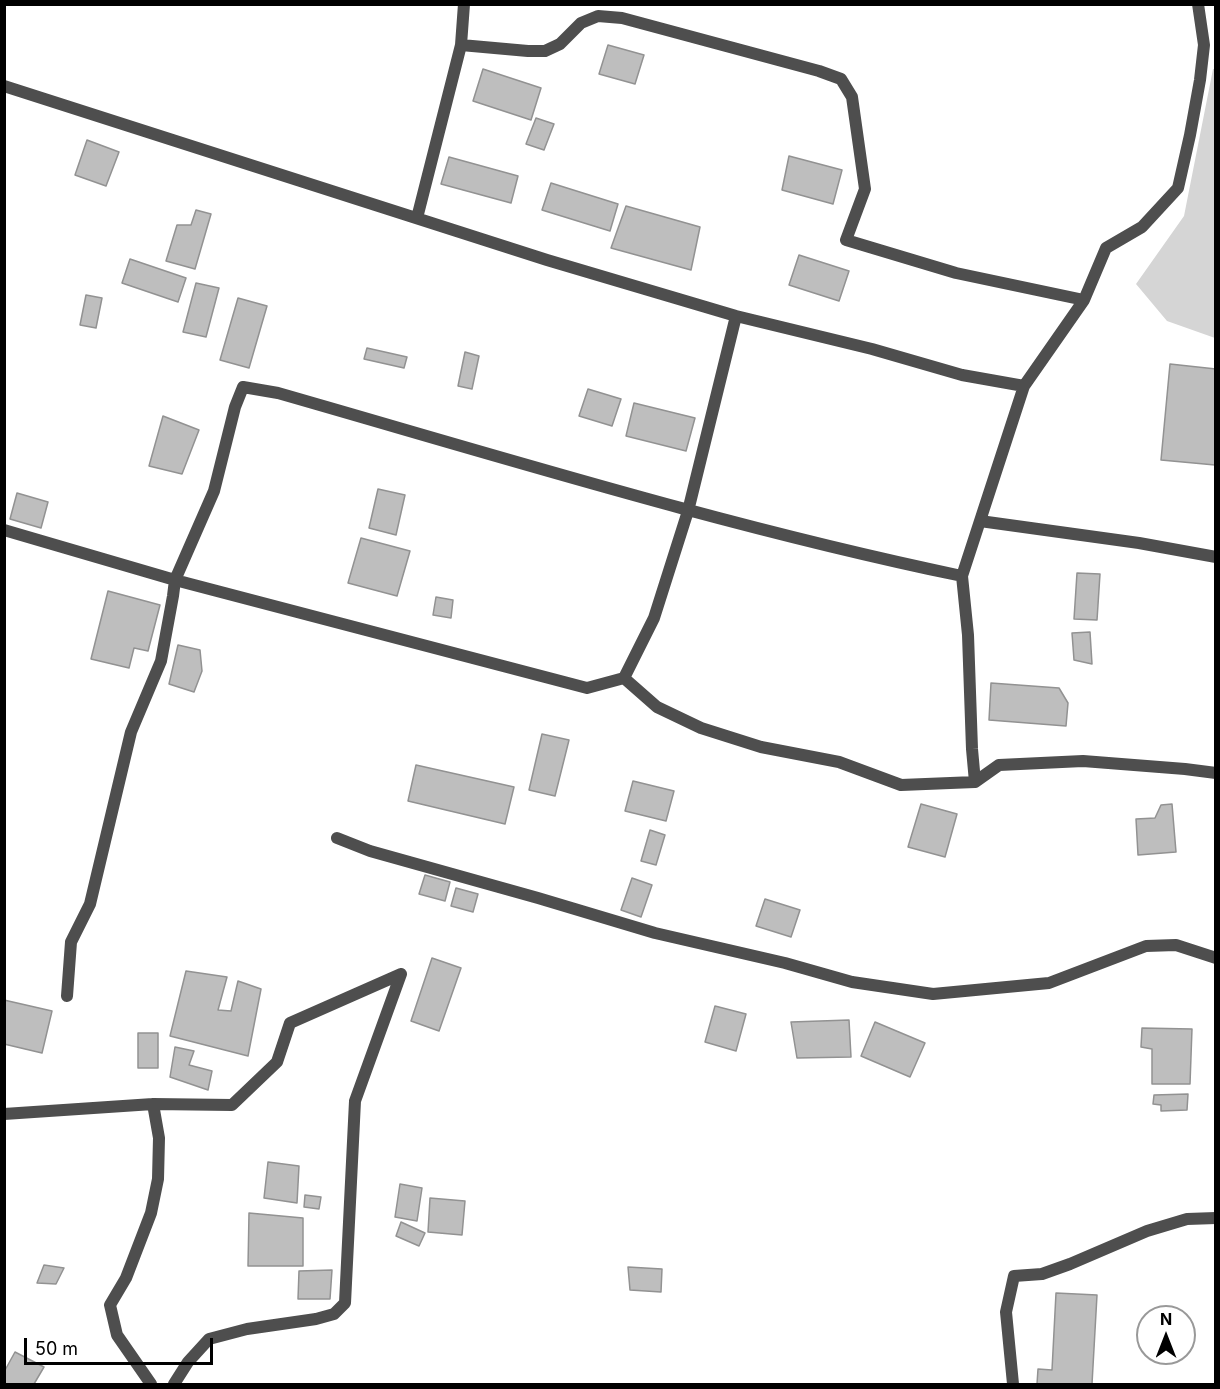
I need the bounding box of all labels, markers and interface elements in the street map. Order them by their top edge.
north arrow [1136,1305,1196,1365]
text: N [1160,1309,1172,1329]
scale bar [27,1326,216,1364]
text: 50 m [35,1338,78,1359]

